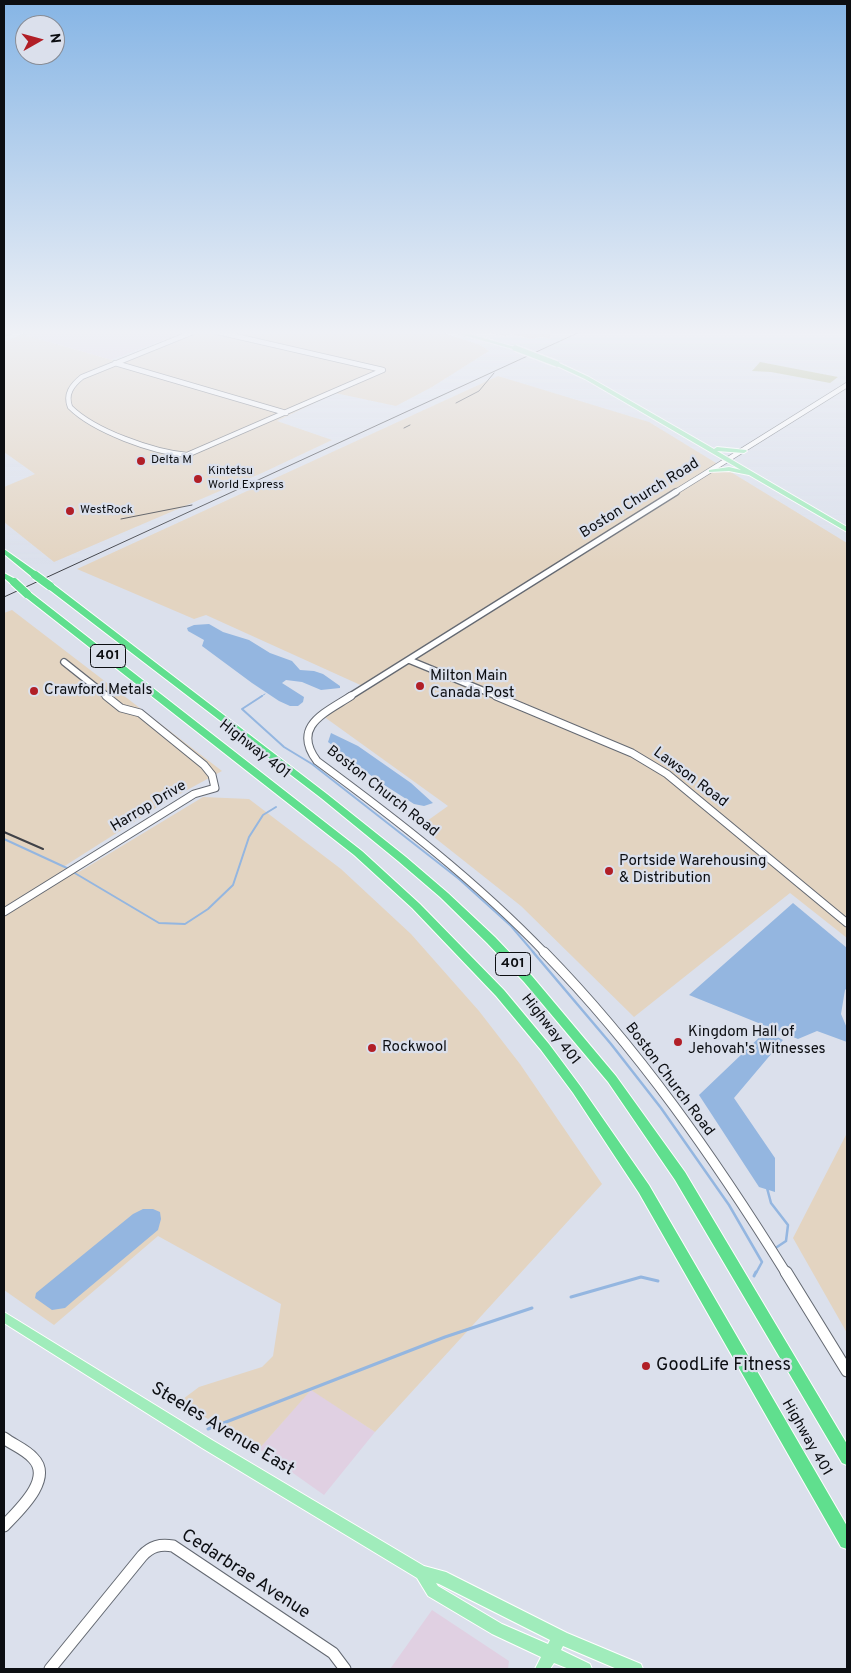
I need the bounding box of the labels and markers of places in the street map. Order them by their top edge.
place label: Delta M [151,454,192,468]
marker: Delta M [135,455,147,467]
place label: Kintetsu World Express [208,465,284,493]
marker: Kintetsu World Express [192,473,204,485]
place label: WestRock [80,504,133,518]
marker: WestRock [64,505,76,517]
place label: Milton Main Canada Post [430,668,515,703]
marker: Milton Main Canada Post [414,680,426,692]
place label: Crawford Metals [44,682,152,700]
marker: Crawford Metals [28,685,40,697]
place label: Portside Warehousing & Distribution [619,853,767,888]
marker: Portside Warehousing & Distribution [603,865,615,877]
place label: Kingdom Hall of Jehovah's Witnesses [688,1024,826,1059]
marker: Kingdom Hall of Jehovah's Witnesses [672,1036,684,1048]
place label: Rockwool [382,1039,447,1057]
marker: Rockwool [366,1042,378,1054]
place label: GoodLife Fitness [656,1355,791,1377]
marker: GoodLife Fitness [640,1360,652,1372]

